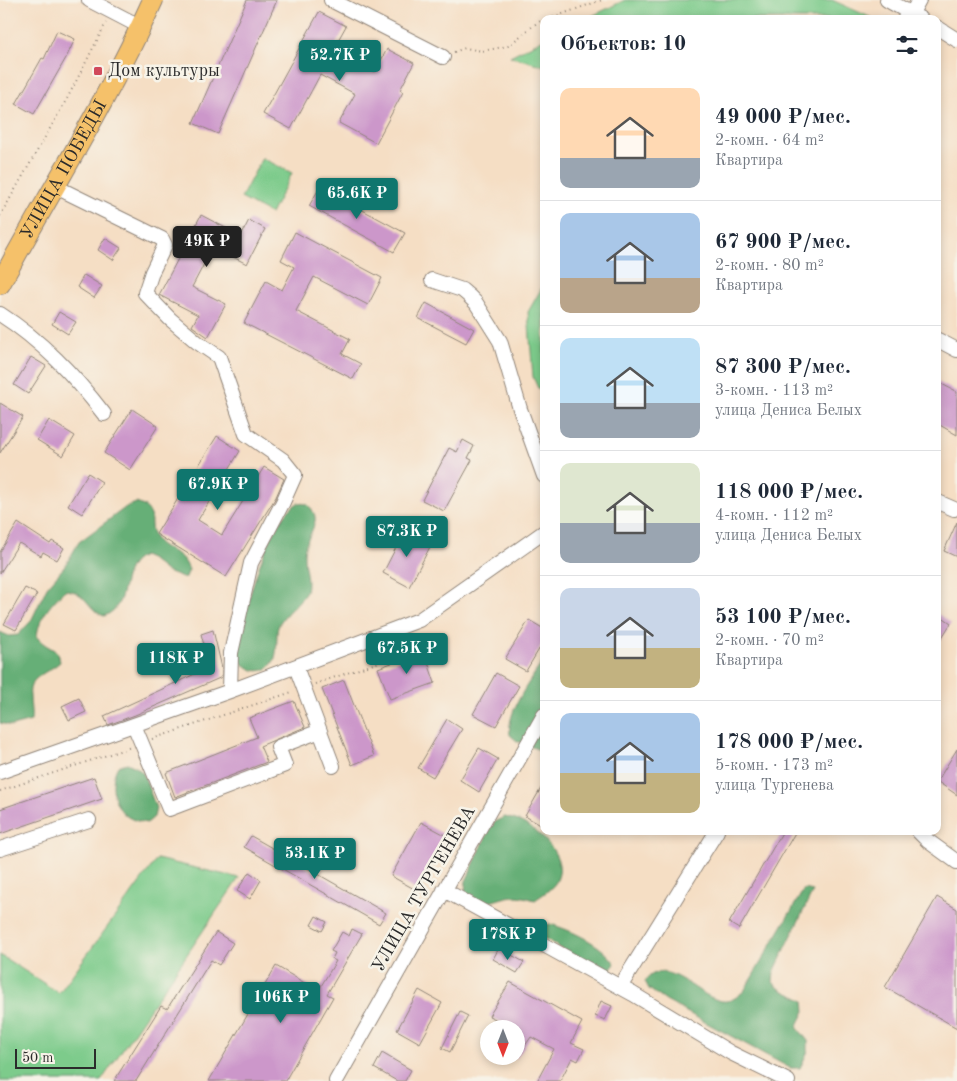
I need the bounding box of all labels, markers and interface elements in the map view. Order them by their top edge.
icon: filters [893,31,921,59]
text: Объектов: 10 [560,34,686,55]
pin: 52.7K ₽ [294,39,386,82]
text: 52.7K ₽ [310,48,370,64]
place label: Дом культуры [108,62,220,80]
marker: Дом культуры [92,65,104,77]
street label: УЛИЦА ПОБЕДЫ [18,97,110,242]
text: 49 000 ₽/мес. [715,107,851,128]
icon: home [600,108,660,168]
text: 2-комн. · 64 m² [715,133,824,149]
text: Квартира [715,153,783,169]
pin: 65.6K ₽ [311,178,403,220]
text: 65.6K ₽ [327,186,387,202]
pin: 49K ₽ [172,226,242,268]
text: 67 900 ₽/мес. [715,232,851,253]
icon: home [600,233,660,293]
text: 49K ₽ [184,234,230,250]
text: 2-комн. · 80 m² [715,258,824,274]
text: Квартира [715,278,783,294]
text: 87 300 ₽/мес. [715,357,851,378]
icon: home [600,358,660,418]
text: 3-комн. · 113 m² [715,383,833,399]
text: улица Дениса Белых [715,403,862,419]
pin: 67.9K ₽ [172,468,264,511]
text: 67.9K ₽ [188,477,248,493]
text: 118 000 ₽/мес. [715,482,863,503]
icon: home [600,483,660,543]
text: 4-комн. · 112 m² [715,508,833,524]
pin: 87.3K ₽ [361,516,453,558]
text: 87.3K ₽ [377,524,437,540]
text: улица Дениса Белых [715,528,862,544]
text: 53 100 ₽/мес. [715,607,851,628]
icon: home [600,608,660,668]
pin: 67.5K ₽ [361,632,453,675]
text: 2-комн. · 70 m² [715,633,824,649]
text: 67.5K ₽ [377,641,437,657]
pin: 118K ₽ [135,642,217,685]
text: 118K ₽ [148,651,204,667]
text: Квартира [715,653,783,669]
text: 178 000 ₽/мес. [715,732,863,753]
icon: home [600,733,660,793]
text: 5-комн. · 173 m² [715,758,833,774]
text: улица Тургенева [715,778,834,794]
street label: УЛИЦА ТУРГЕНЕВА [369,803,479,975]
pin: 53.1K ₽ [269,838,361,880]
text: 53.1K ₽ [285,846,345,862]
pin: 178K ₽ [467,918,549,961]
text: 178K ₽ [480,927,536,943]
pin: 106K ₽ [240,982,322,1024]
text: 106K ₽ [253,990,309,1006]
north arrow [480,1020,525,1065]
map controls [480,1020,525,1065]
scale bar [15,1046,96,1069]
text: 50 m [22,1051,53,1065]

